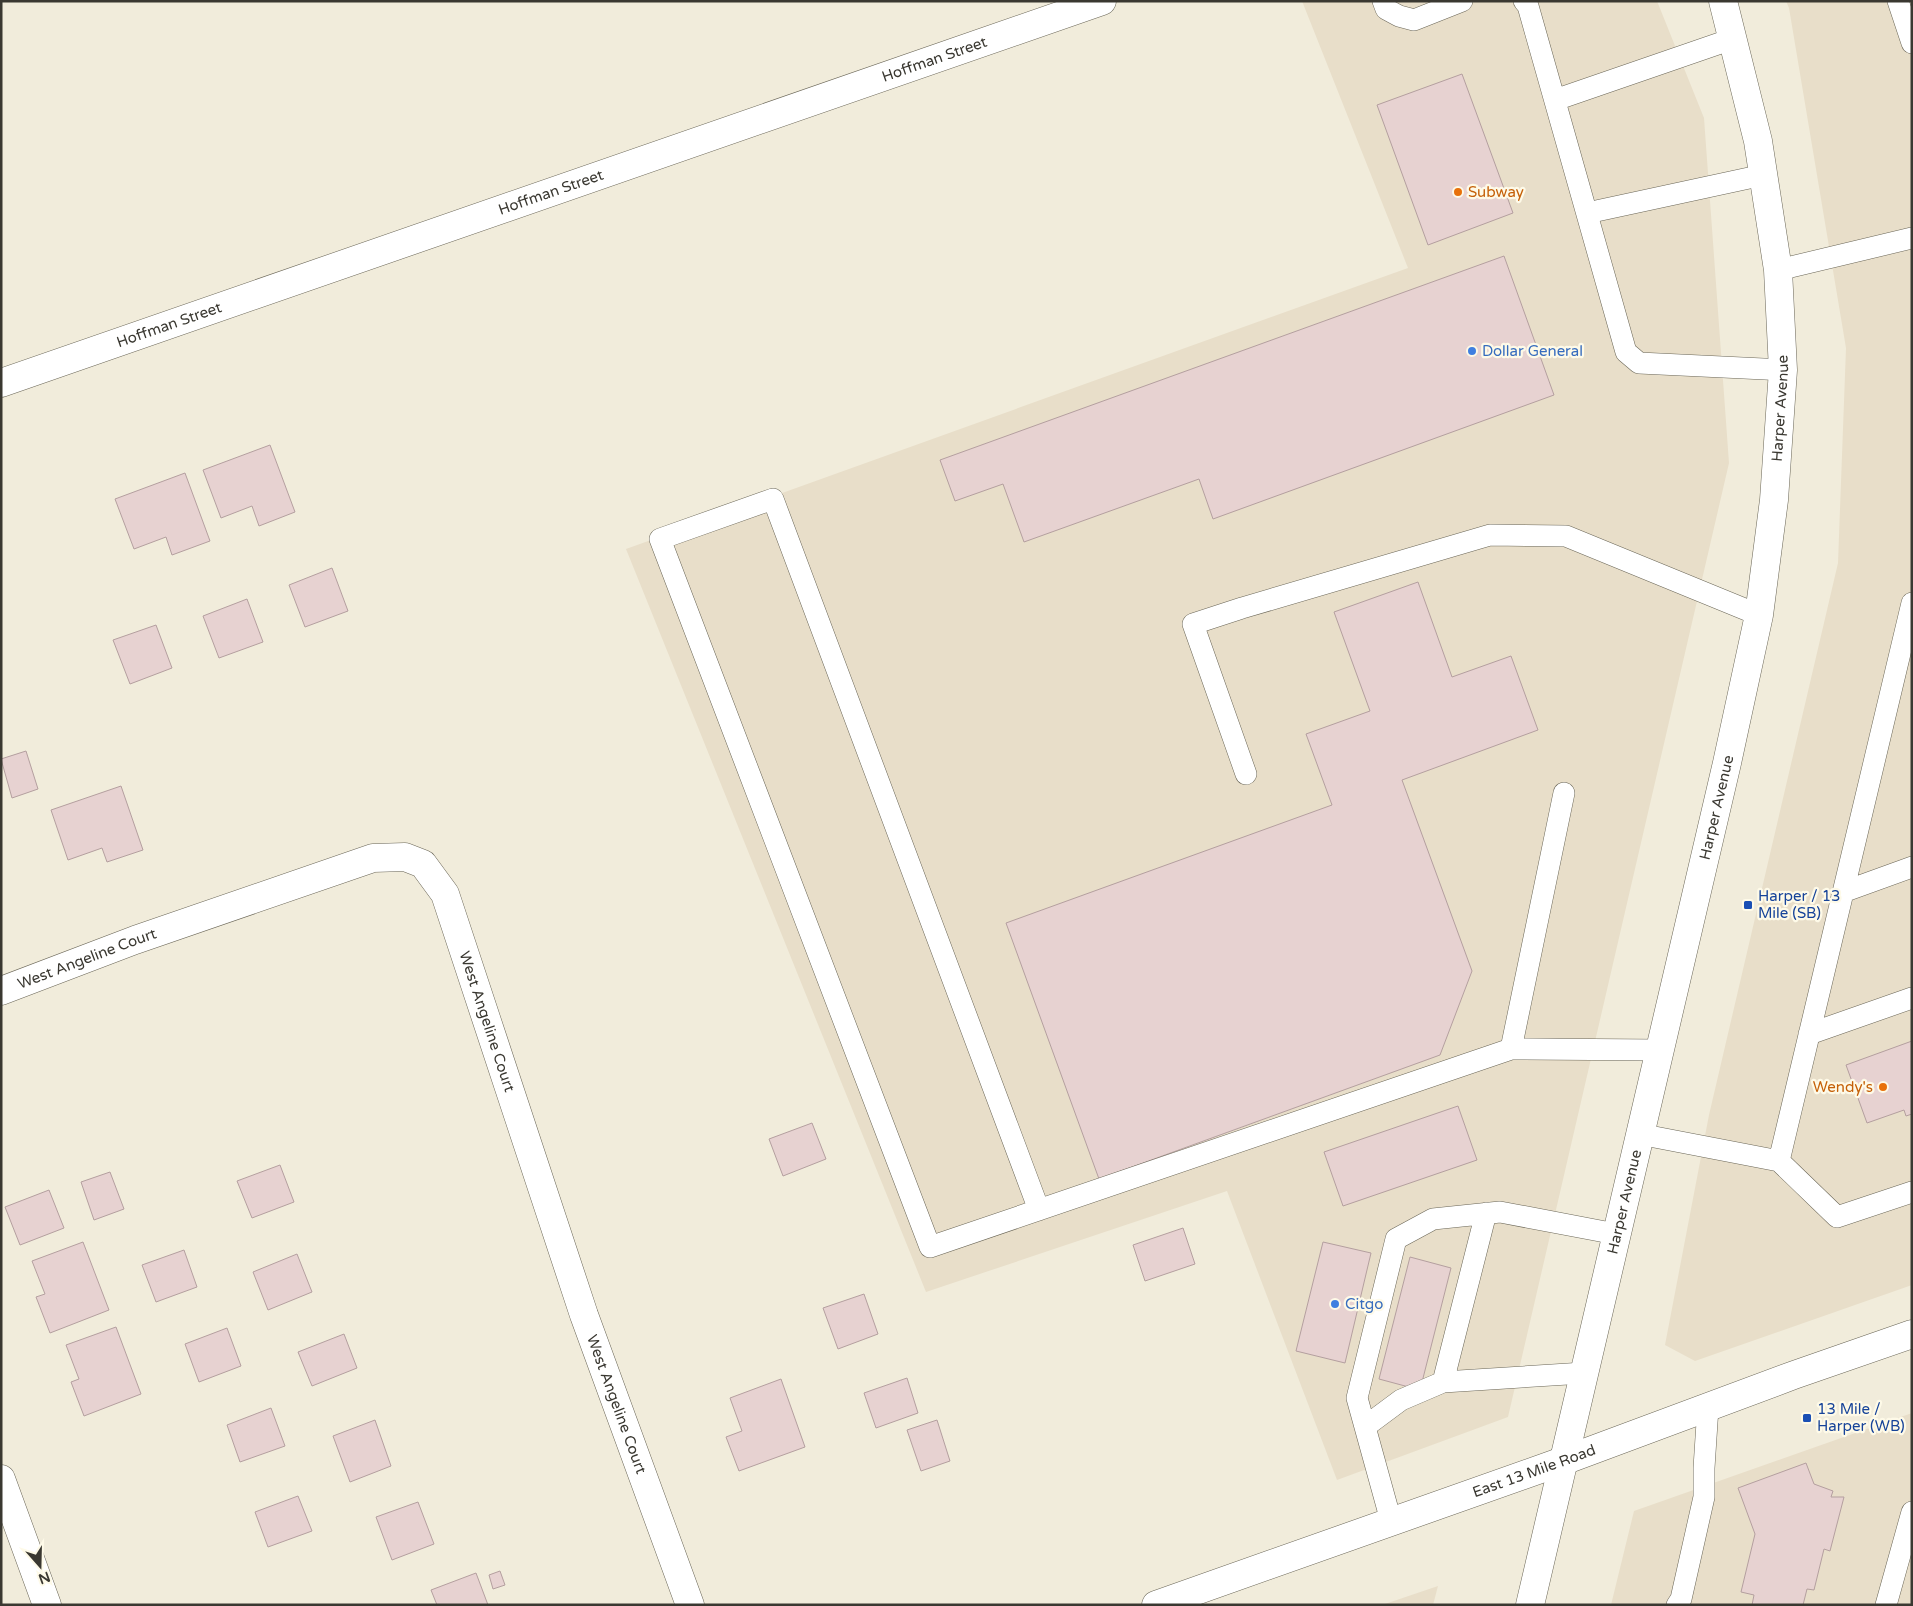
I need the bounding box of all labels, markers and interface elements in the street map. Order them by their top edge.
street label: Hoffman Street [880,33,990,86]
street label: Hoffman Street [496,166,606,219]
place label: Subway [1468,183,1524,201]
marker: Subway [1452,186,1464,198]
street label: Hoffman Street [114,298,224,351]
place label: Dollar General [1482,342,1583,360]
marker: Dollar General [1466,345,1478,357]
street label: Harper Avenue [1768,355,1792,462]
street label: Harper Avenue [1696,754,1737,862]
place label: Harper / 13 Mile (SB) [1758,887,1841,922]
marker: Harper / 13 Mile (SB) [1742,899,1754,911]
street label: West Angeline Court [15,924,159,993]
street label: West Angeline Court [456,949,519,1094]
place label: Wendy's [1813,1078,1873,1096]
marker: Wendy's [1877,1081,1889,1093]
street label: Harper Avenue [1603,1148,1645,1256]
place label: Citgo [1345,1295,1383,1313]
marker: Citgo [1329,1298,1341,1310]
street label: West Angeline Court [583,1332,650,1477]
place label: 13 Mile / Harper (WB) [1817,1400,1905,1435]
marker: 13 Mile / Harper (WB) [1801,1412,1813,1424]
street label: East 13 Mile Road [1470,1441,1598,1501]
north arrow [15,1541,65,1591]
text: N [36,1568,52,1588]

